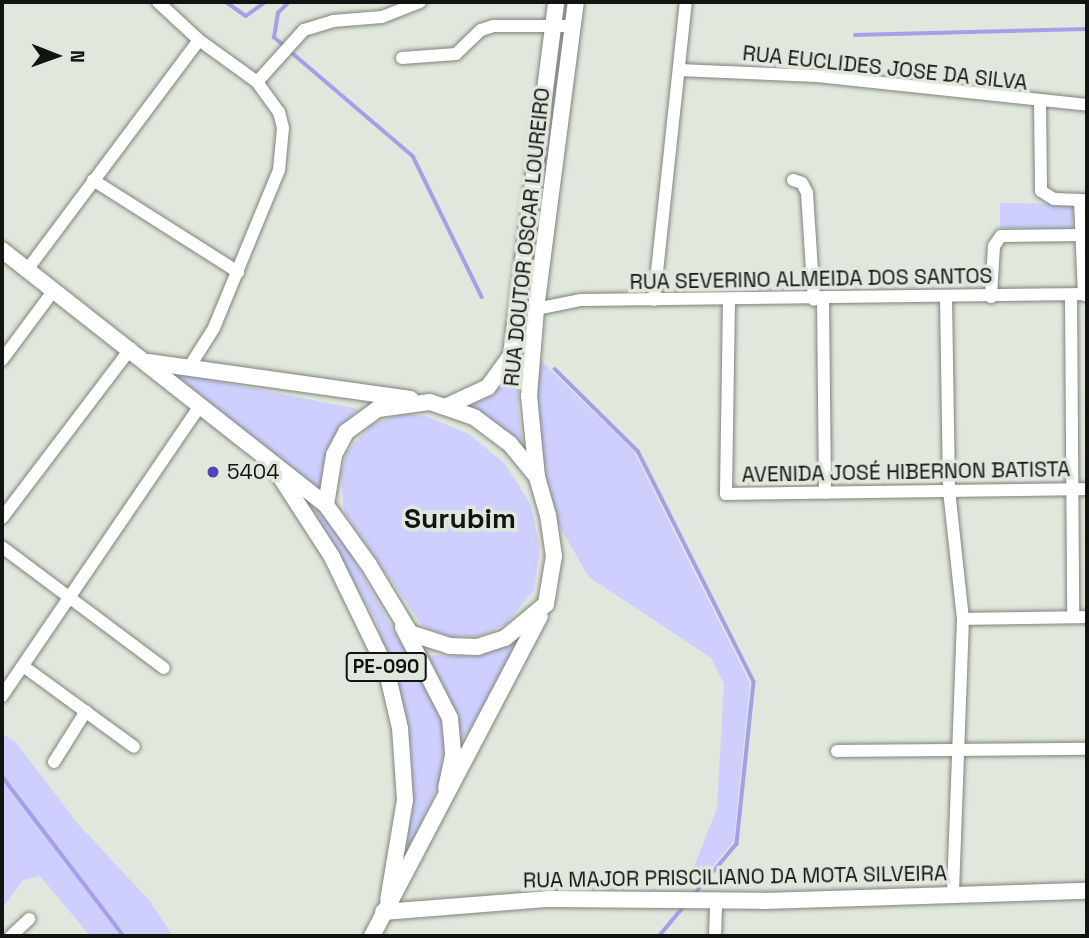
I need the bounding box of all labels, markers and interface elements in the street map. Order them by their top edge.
north arrow [21,21,91,91]
street label: RUA EUCLIDES JOSE DA SILVA [741,40,1029,96]
text: N [65,50,90,63]
street label: RUA DOUTOR OSCAR LOUREIRO [499,86,555,388]
street label: RUA SEVERINO ALMEIDA DOS SANTOS [629,263,993,295]
street label: AVENIDA JOSÉ HIBERNON BATISTA [741,457,1071,487]
place label: 5404 [227,459,279,485]
marker: 5404 [205,464,221,480]
district label: Surubim [404,501,516,535]
road number: PE-090 [344,652,428,682]
street label: RUA MAJOR PRISCILIANO DA MOTA SILVEIRA [522,861,948,893]

